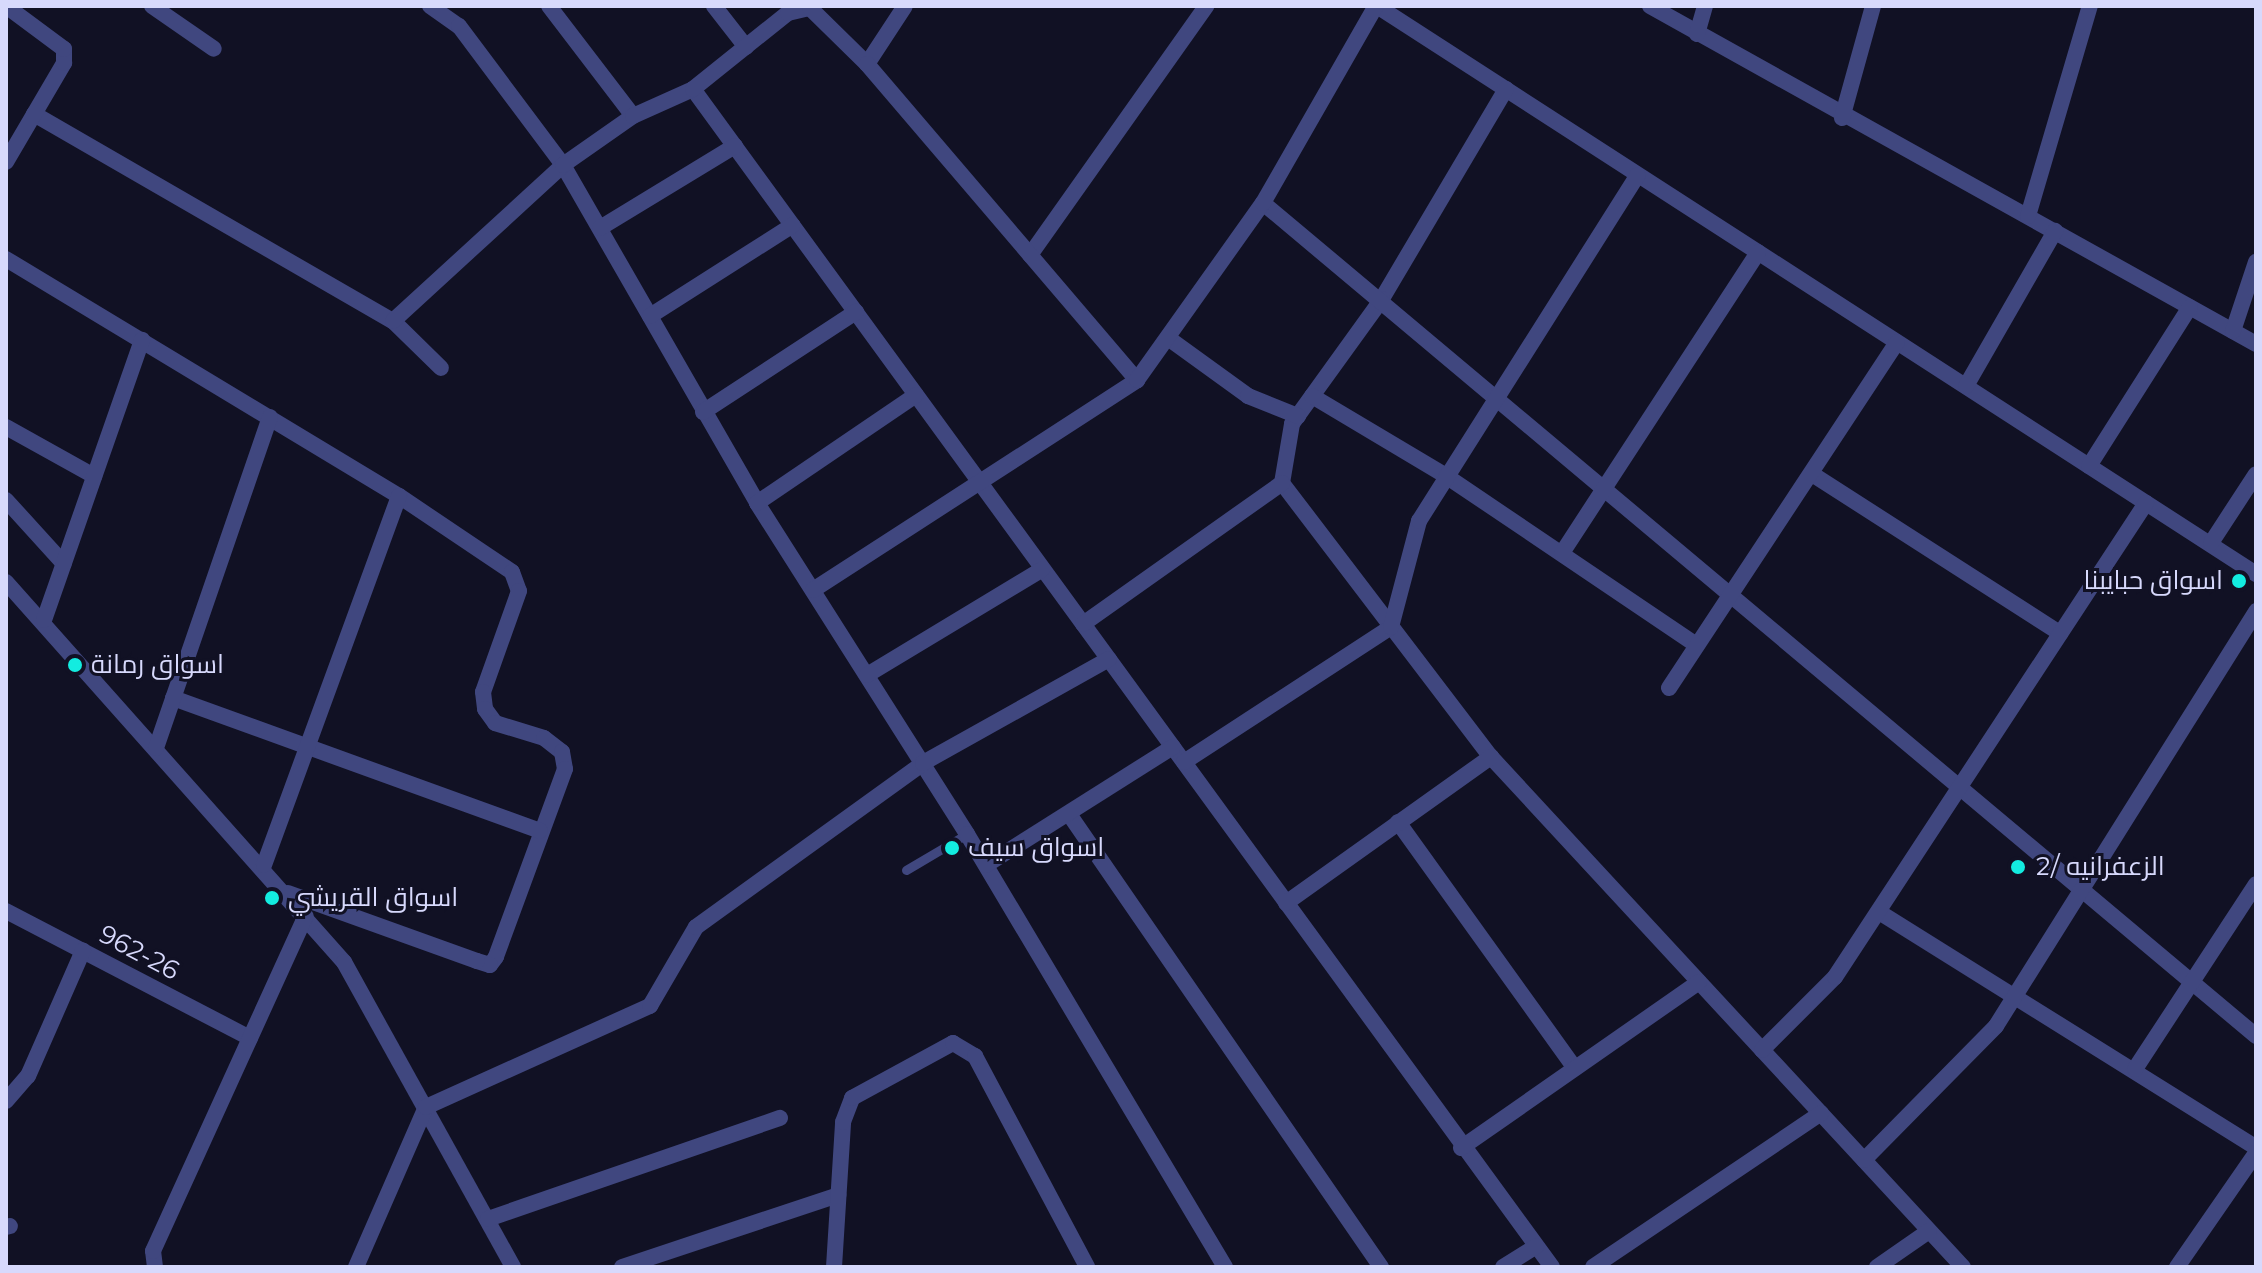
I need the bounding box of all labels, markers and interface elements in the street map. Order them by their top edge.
place label: اسواق حبايبنا [2084,565,2223,597]
marker: اسواق حبايبنا [2230,572,2248,590]
place label: اسواق رمانة [91,649,224,681]
marker: اسواق رمانة [66,656,84,674]
place label: اسواق سيف [968,832,1104,864]
marker: اسواق سيف [943,839,961,857]
place label: الزعفرانيه /2 [2036,851,2165,883]
marker: الزعفرانيه /2 [2007,856,2029,878]
place label: اسواق القريشي [288,882,458,914]
marker: اسواق القريشي [263,889,281,907]
street label: 962-26 [94,919,184,987]

